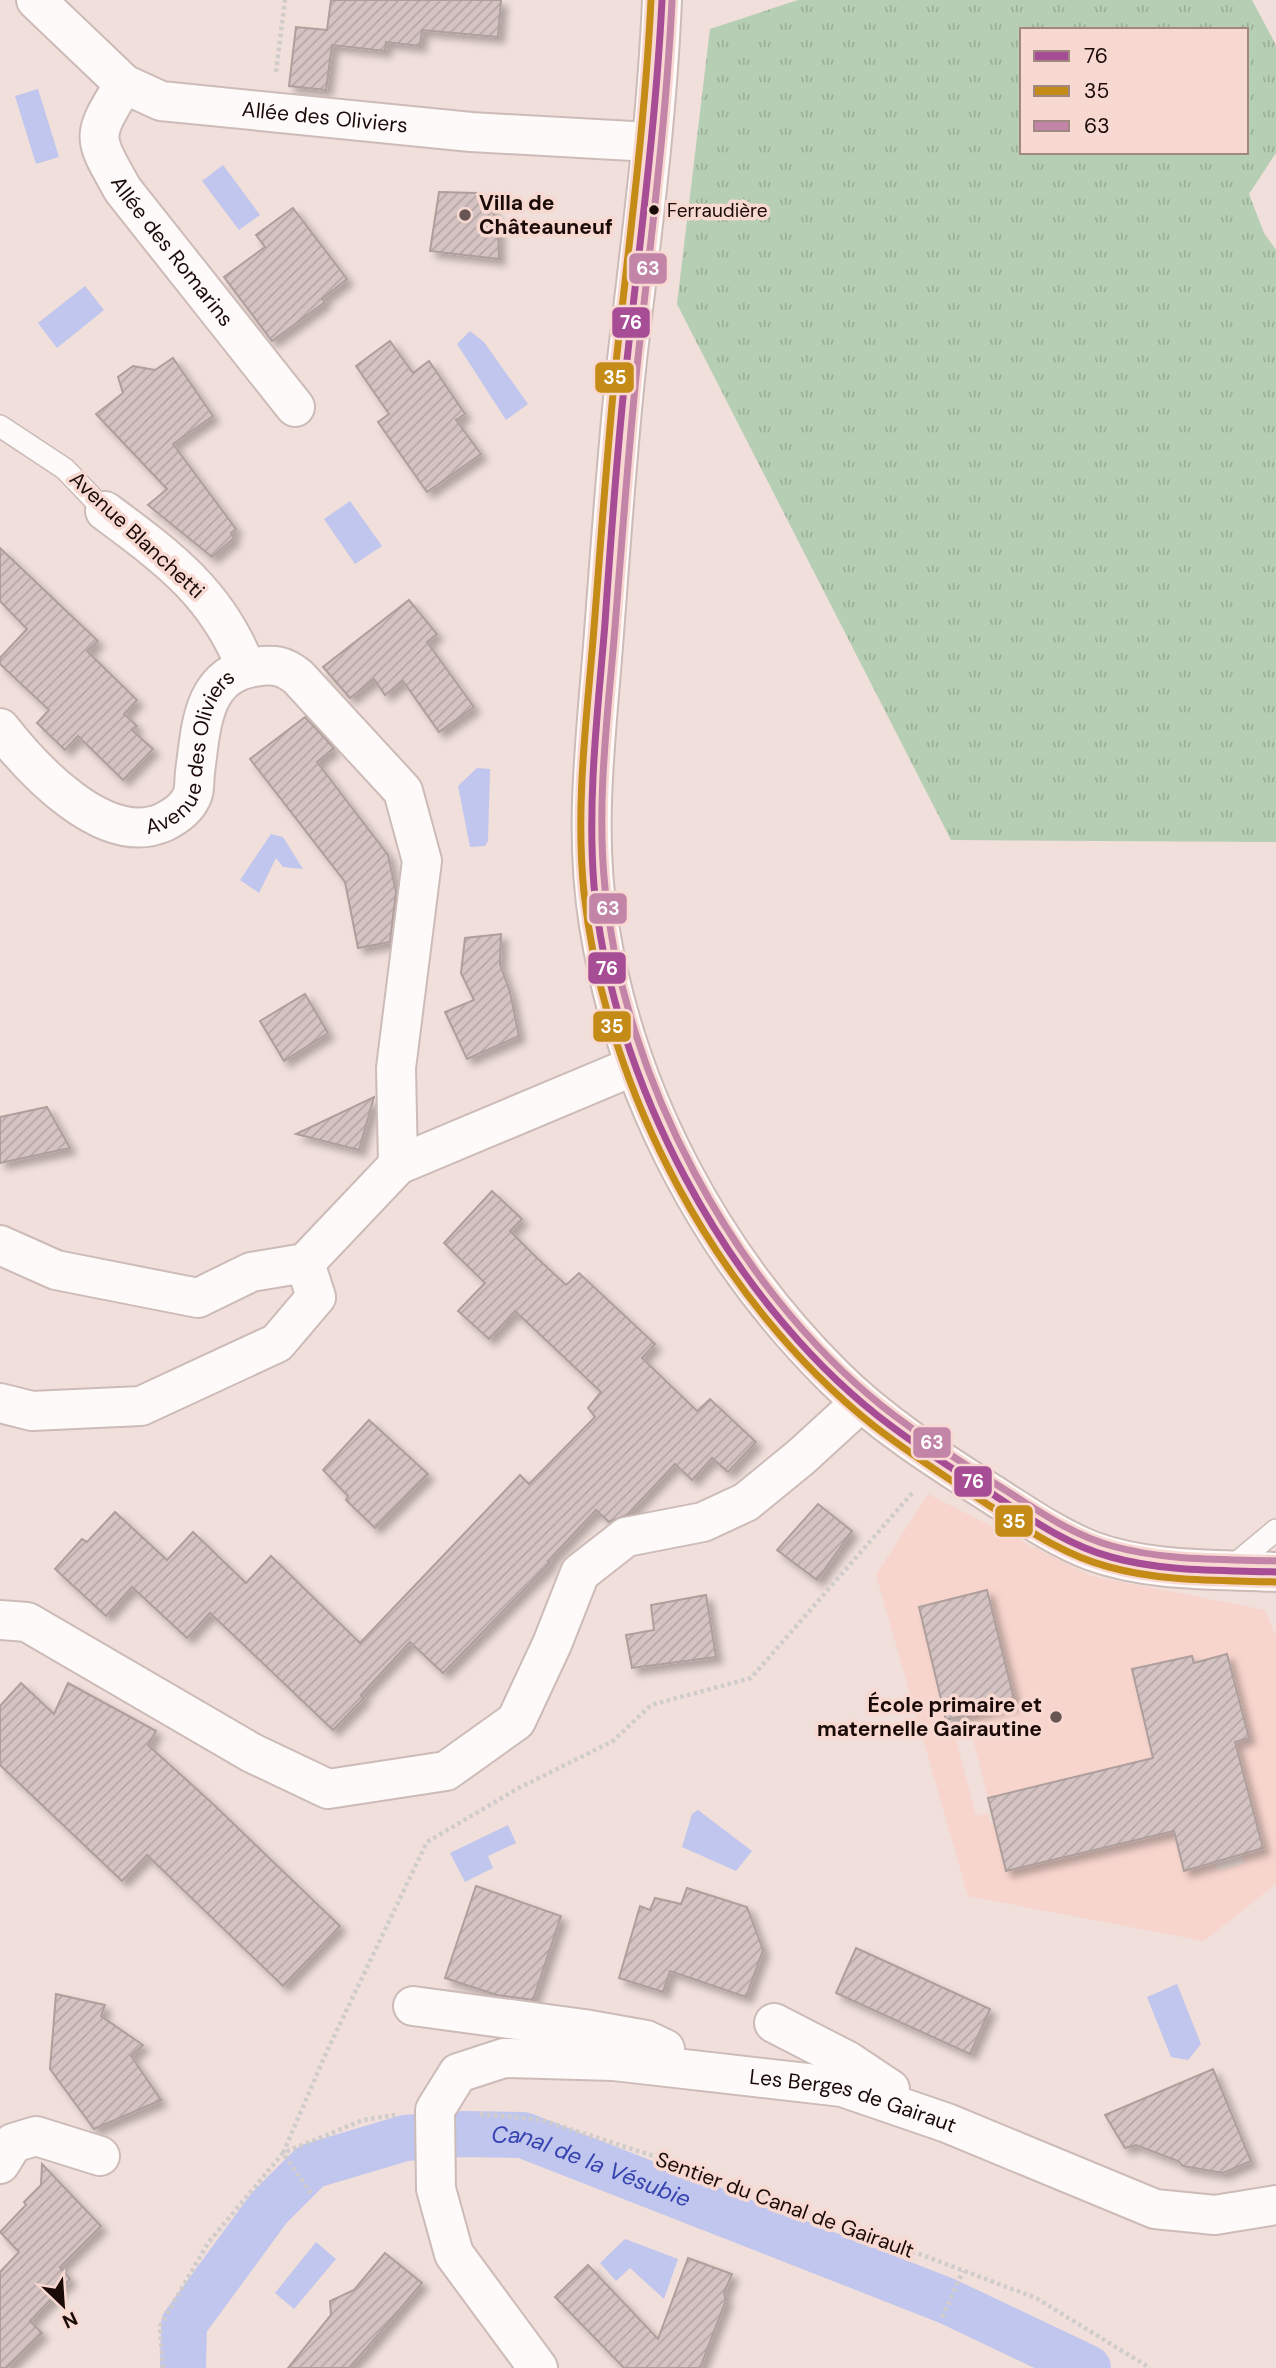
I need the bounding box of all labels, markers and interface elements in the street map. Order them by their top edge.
legend [1020,28,1248,154]
text: 76 [1084,42,1108,70]
text: 35 [1084,77,1109,105]
street label: Allée des Oliviers [241,95,409,140]
text: 63 [1084,112,1110,140]
street label: Allée des Romarins [104,171,240,332]
place label: Villa de Châteauneuf [479,189,613,241]
place label: Ferraudière [667,198,768,223]
marker: Ferraudière [647,203,661,217]
marker: Villa de Châteauneuf [457,207,473,223]
line badge: 63 [628,252,668,285]
text: 63 [636,256,660,281]
line badge: 76 [611,306,651,339]
text: 76 [620,310,642,335]
line badge: 35 [594,361,635,394]
text: 35 [603,365,627,390]
street label: Avenue Blanchetti [63,465,211,605]
street label: Avenue des Oliviers [143,663,240,841]
line badge: 63 [588,892,628,925]
text: 63 [596,896,620,921]
line badge: 76 [587,951,627,985]
text: 76 [596,956,618,981]
line badge: 35 [592,1010,632,1043]
text: 35 [600,1014,624,1039]
line badge: 63 [912,1426,952,1459]
text: 63 [920,1430,944,1455]
line badge: 76 [953,1465,993,1498]
text: 76 [962,1469,984,1494]
line badge: 35 [994,1504,1034,1538]
text: 35 [1002,1509,1026,1534]
place label: École primaire et maternelle Gairautine [817,1691,1042,1743]
marker: École primaire et maternelle Gairautine [1048,1709,1064,1725]
street label: Les Berges de Gairaut [748,2063,961,2139]
water label: Canal de la Vésubie [491,2119,695,2214]
street label: Sentier du Canal de Gairault [652,2145,918,2265]
north arrow [28,2270,98,2340]
text: N [58,2306,82,2334]

